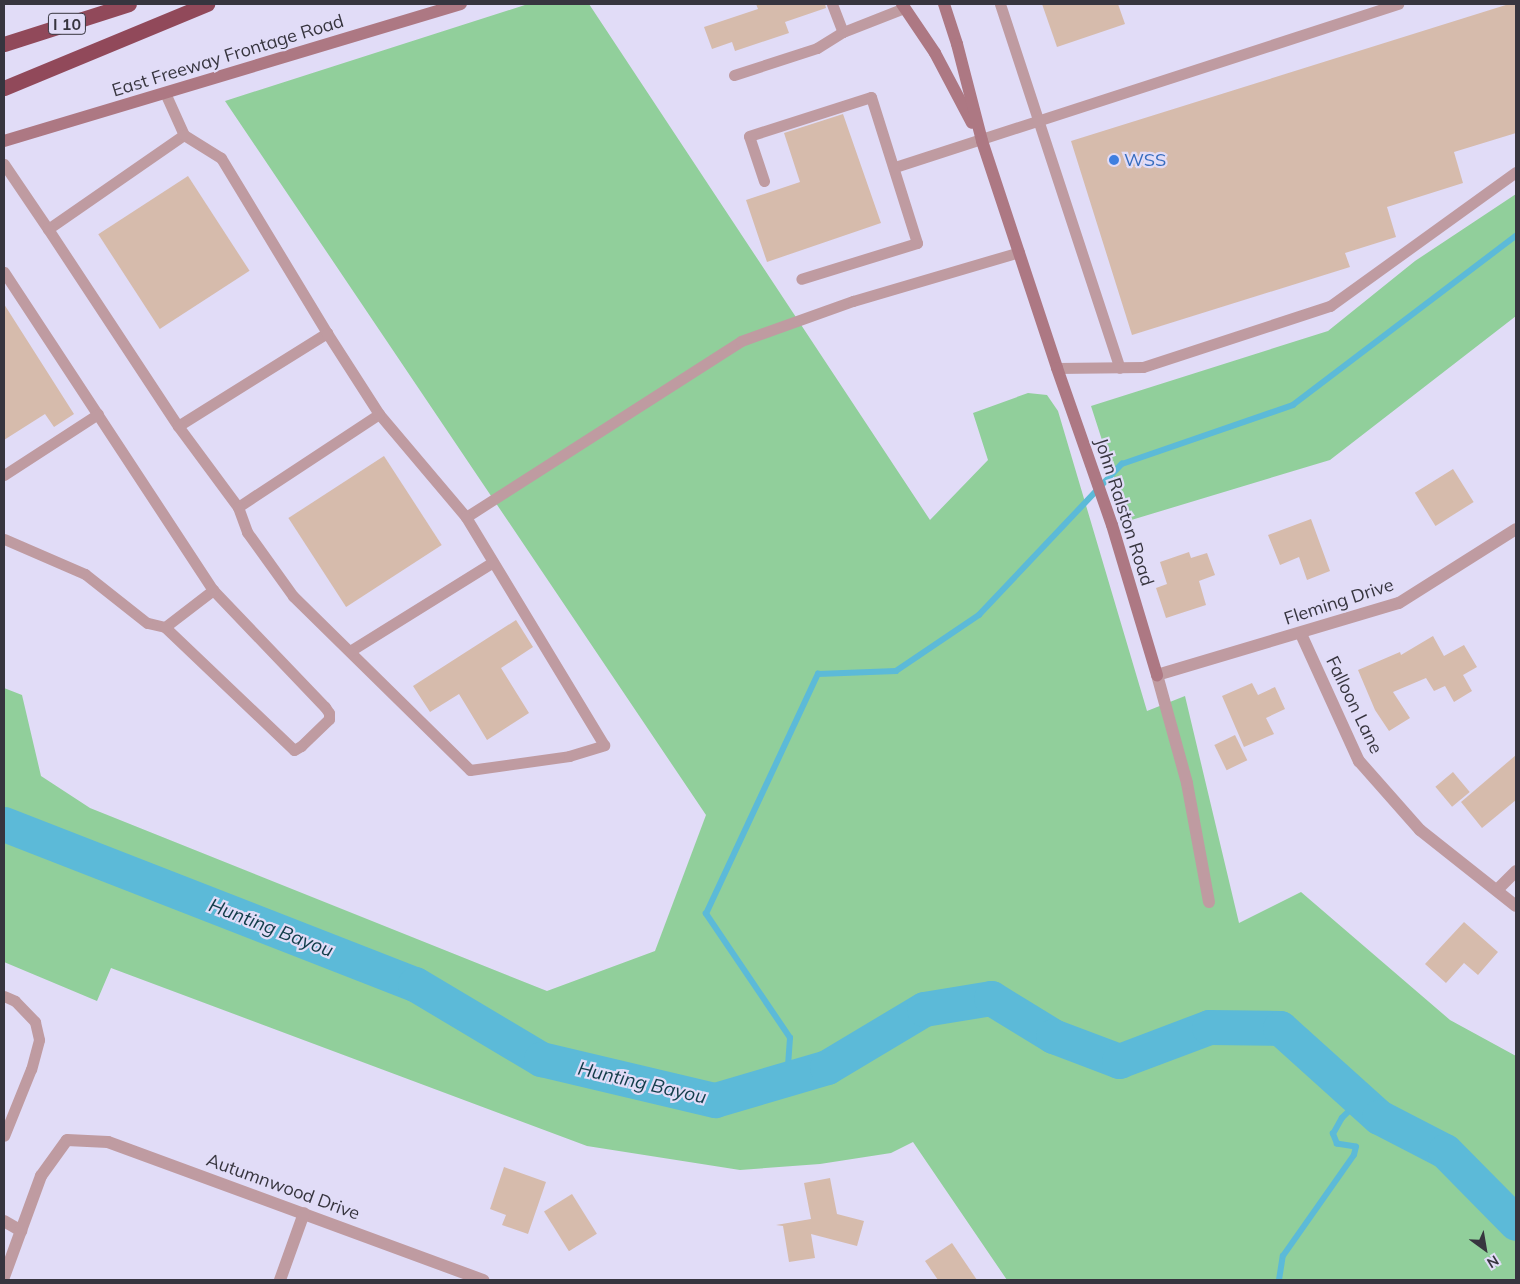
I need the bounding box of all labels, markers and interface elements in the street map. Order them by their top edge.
road number: I 10 [47,10,87,38]
street label: East Freeway Frontage Road [110,10,346,102]
place label: WSS [1124,149,1166,171]
marker: WSS [1108,154,1120,166]
street label: John Ralston Road [1090,435,1158,589]
street label: Fleming Drive [1282,574,1396,630]
street label: Falloon Lane [1321,653,1387,757]
water label: Hunting Bayou [206,894,336,962]
water label: Hunting Bayou [575,1057,709,1109]
street label: Autumnwood Drive [203,1149,363,1225]
north arrow [1460,1224,1510,1274]
text: N [1484,1251,1502,1272]

